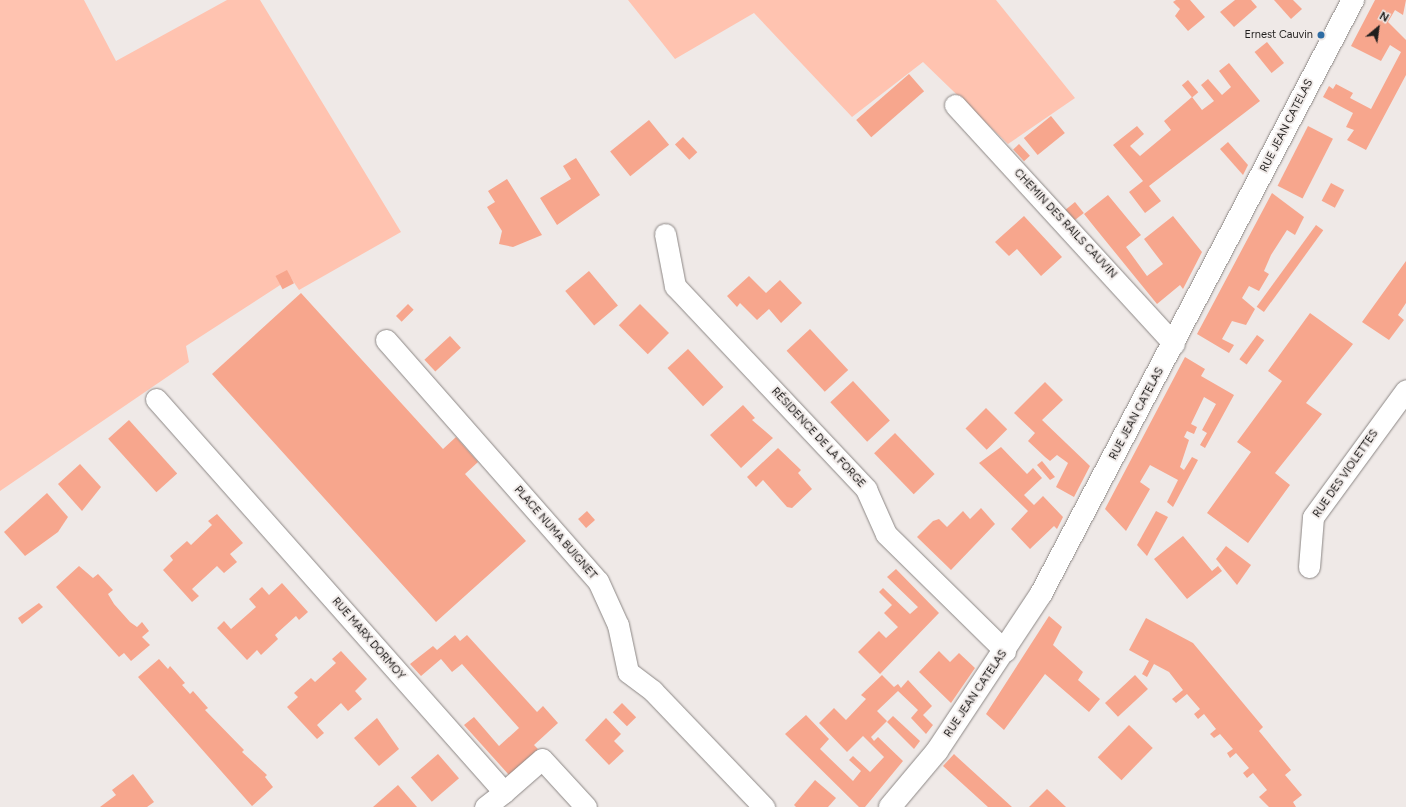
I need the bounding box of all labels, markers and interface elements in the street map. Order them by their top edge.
north arrow [1358,8,1398,48]
text: N [1377,9,1391,25]
place label: Ernest Cauvin [1245,28,1313,42]
marker: Ernest Cauvin [1316,30,1326,40]
street label: RUE JEAN CATELAS [1258,77,1316,175]
street label: CHEMIN DES RAILS CAUVIN [1011,167,1119,281]
street label: RUE JEAN CATELAS [1107,366,1167,462]
street label: RÉSIDENCE DE LA FORGE [768,385,868,491]
street label: RUE DES VIOLETTES [1311,428,1381,520]
street label: PLACE NUMA BUIGNET [511,484,599,582]
street label: RUE MARX DORMOY [329,595,407,683]
street label: RUE JEAN CATELAS [942,648,1010,740]

